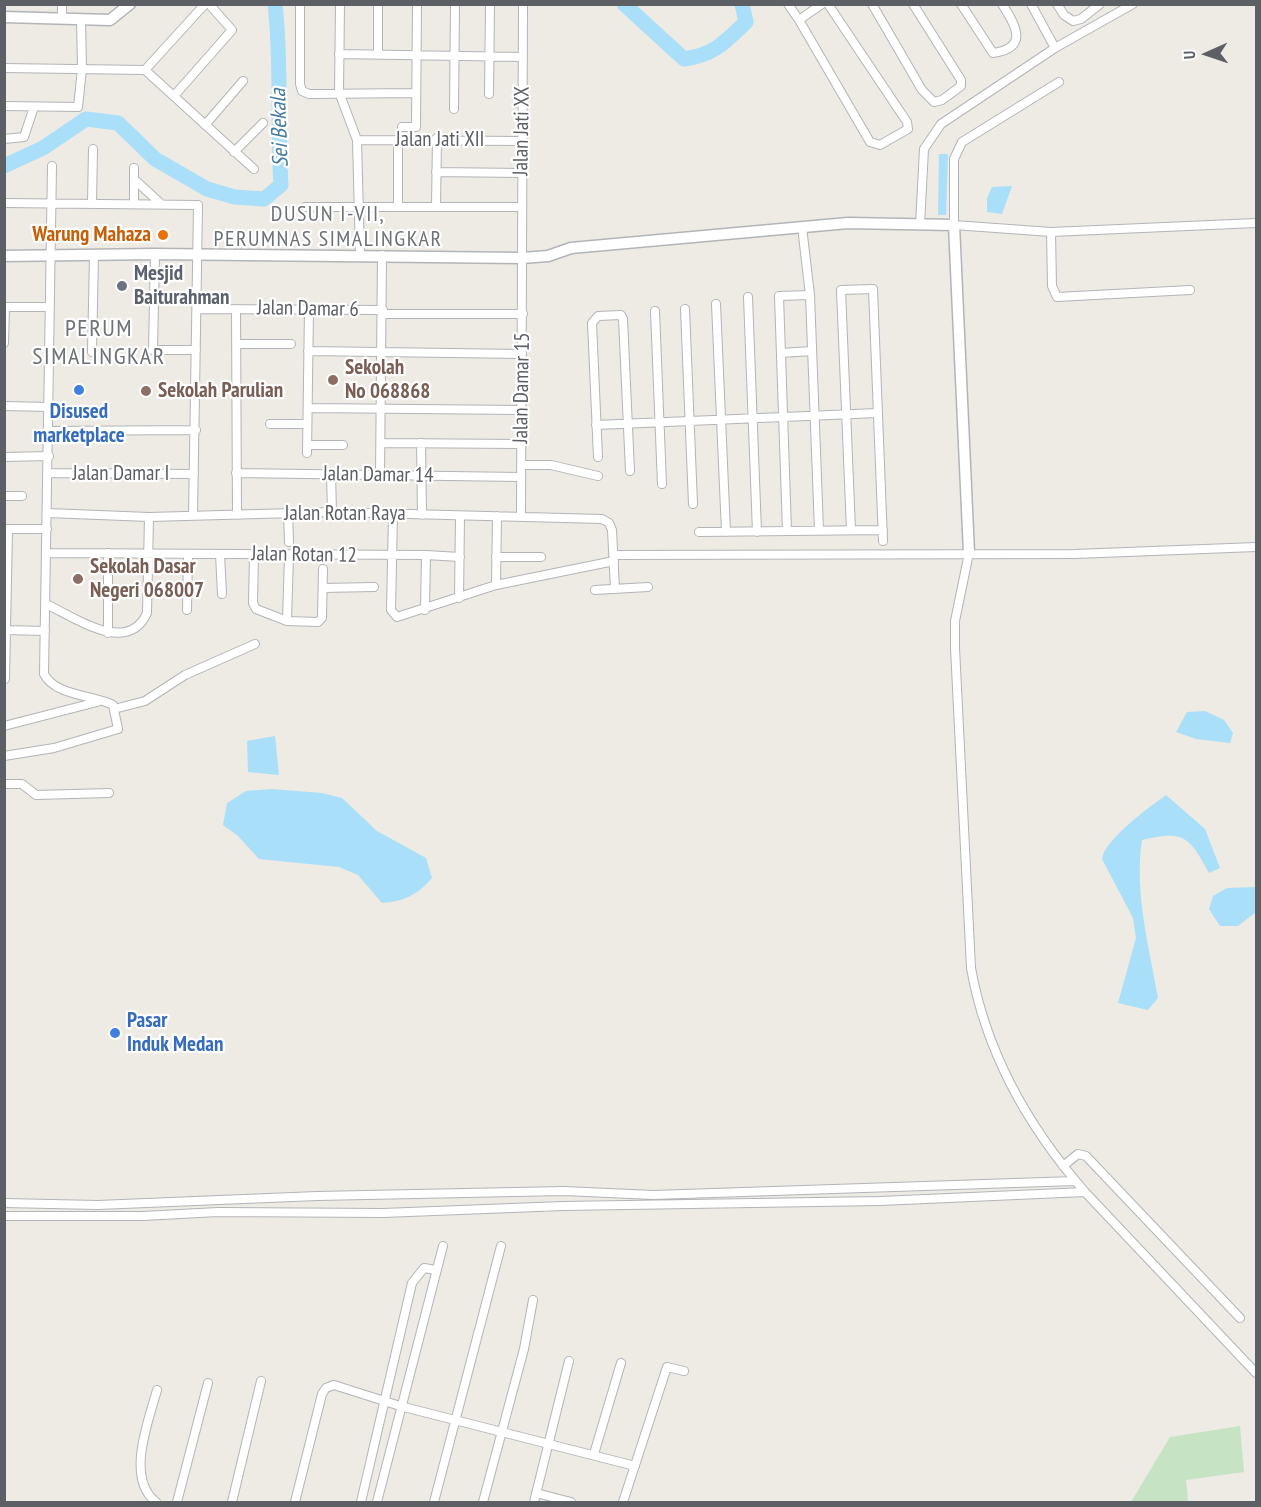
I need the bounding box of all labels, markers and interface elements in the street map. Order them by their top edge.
north arrow [1177,24,1237,84]
text: U [1179,50,1199,60]
street label: Jalan Jati XX [509,86,535,176]
water label: Sei Bekala [265,88,295,168]
street label: Jalan Jati XII [396,127,484,153]
district label: DUSUN I-VII, PERUMNAS SIMALINGKAR [214,202,442,254]
place label: Warung Mahaza [32,222,151,248]
marker: Warung Mahaza [156,228,170,242]
place label: Mesjid Baiturahman [134,261,229,311]
marker: Mesjid Baiturahman [115,279,129,293]
street label: Jalan Damar 6 [257,296,359,322]
district label: PERUM SIMALINGKAR [32,315,166,371]
street label: Jalan Damar 15 [508,332,536,444]
place label: Sekolah No 068868 [345,355,430,405]
marker: Sekolah No 068868 [326,373,340,387]
place label: Sekolah Parulian [158,378,283,404]
marker: Disused marketplace [72,383,86,397]
marker: Sekolah Parulian [139,384,153,398]
place label: Disused marketplace [33,399,125,449]
street label: Jalan Damar I [72,461,170,487]
street label: Jalan Damar 14 [322,461,434,489]
street label: Jalan Rotan Raya [284,501,406,527]
street label: Jalan Rotan 12 [251,541,357,569]
place label: Sekolah Dasar Negeri 068007 [90,554,204,604]
marker: Sekolah Dasar Negeri 068007 [71,572,85,586]
place label: Pasar Induk Medan [127,1008,223,1058]
marker: Pasar Induk Medan [108,1026,122,1040]

